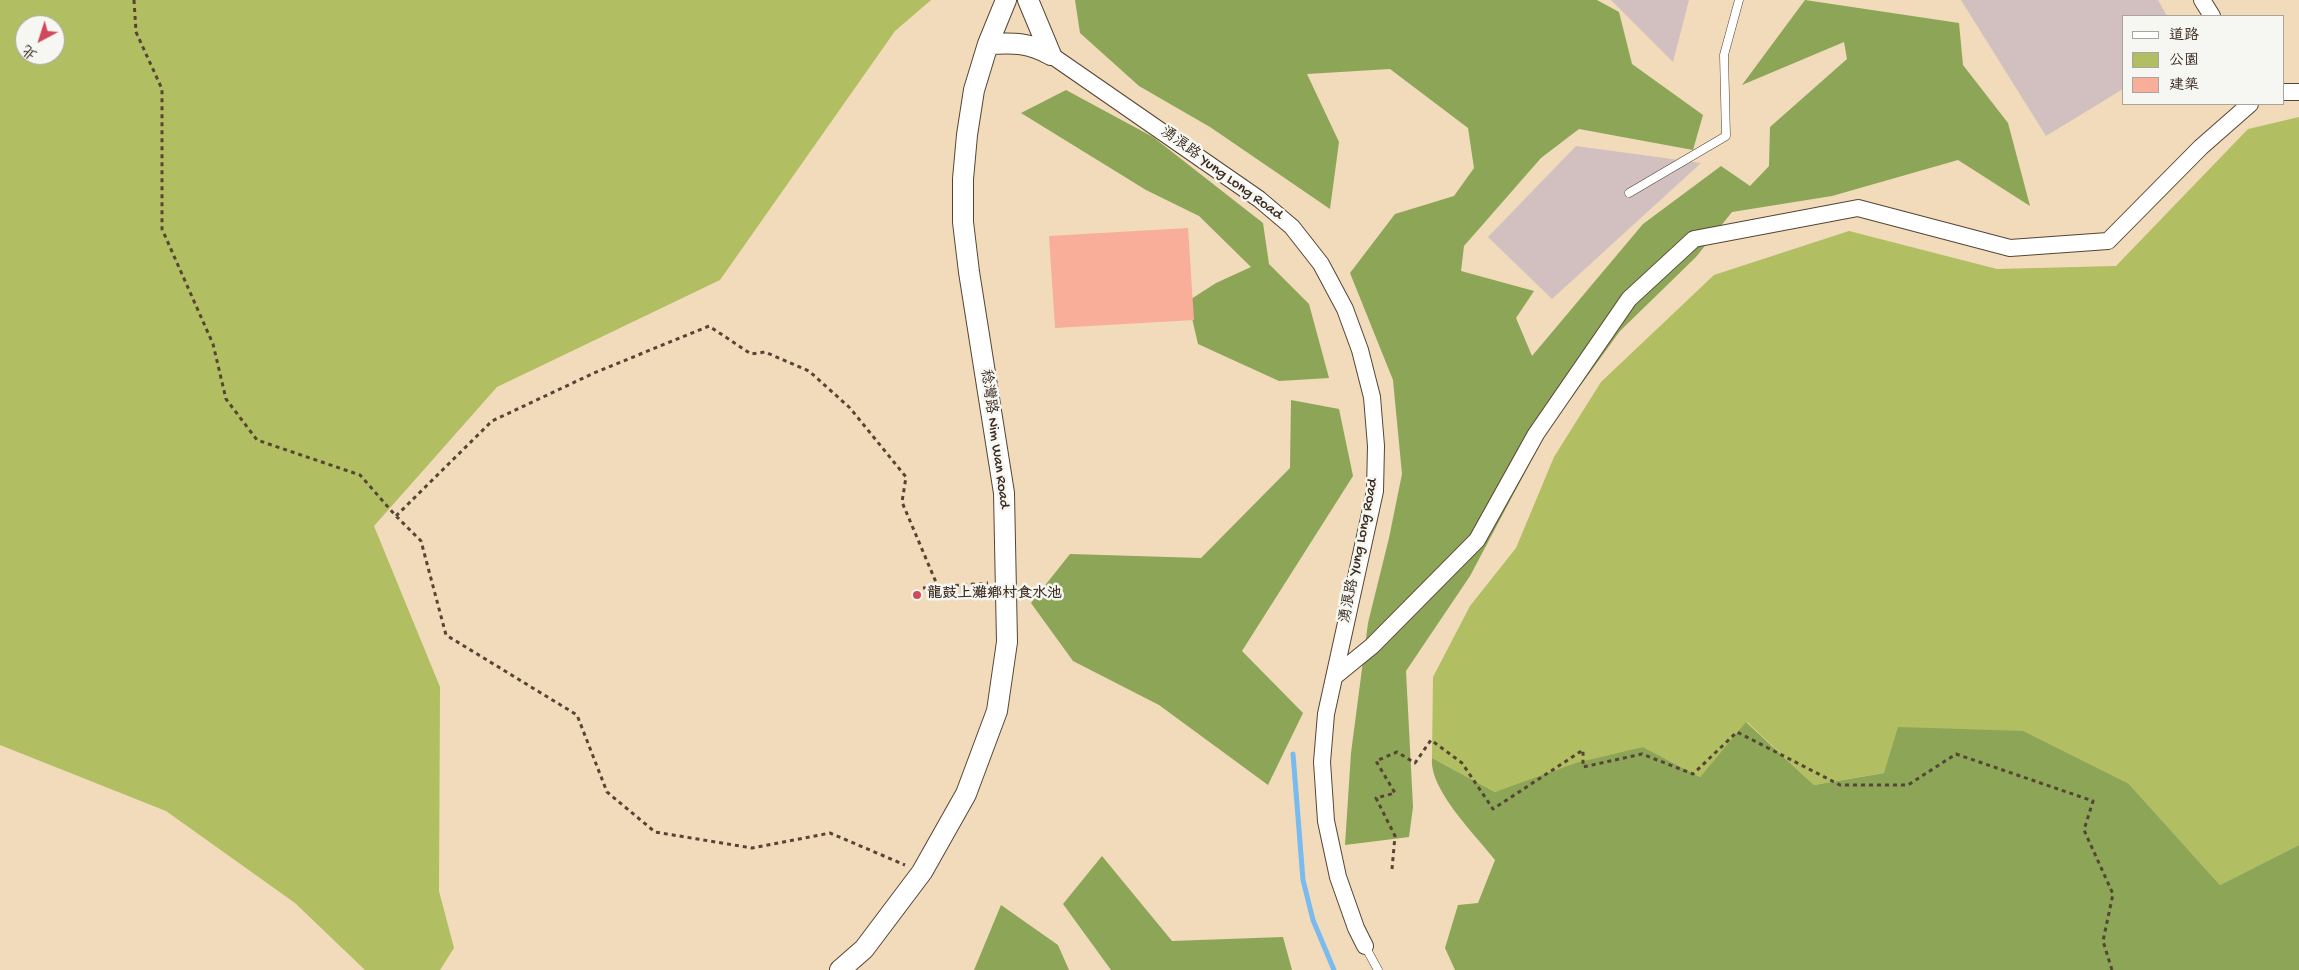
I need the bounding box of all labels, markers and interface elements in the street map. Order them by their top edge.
north arrow [15,15,65,65]
legend [2122,15,2284,105]
text: 道路 [2169,27,2199,45]
text: 北 [20,40,42,62]
text: 公園 [2169,52,2199,70]
text: 建築 [2169,77,2199,95]
street label: 湧浪路 Yung Long Road [1156,124,1286,224]
street label: 稔灣路 Nim Wan Road [975,368,1013,510]
street label: 湧浪路 Yung Long Road [1337,477,1383,625]
place label: 龍鼓上灘鄉村食水池 [927,586,1062,604]
marker: 龍鼓上灘鄉村食水池 [911,589,923,601]

